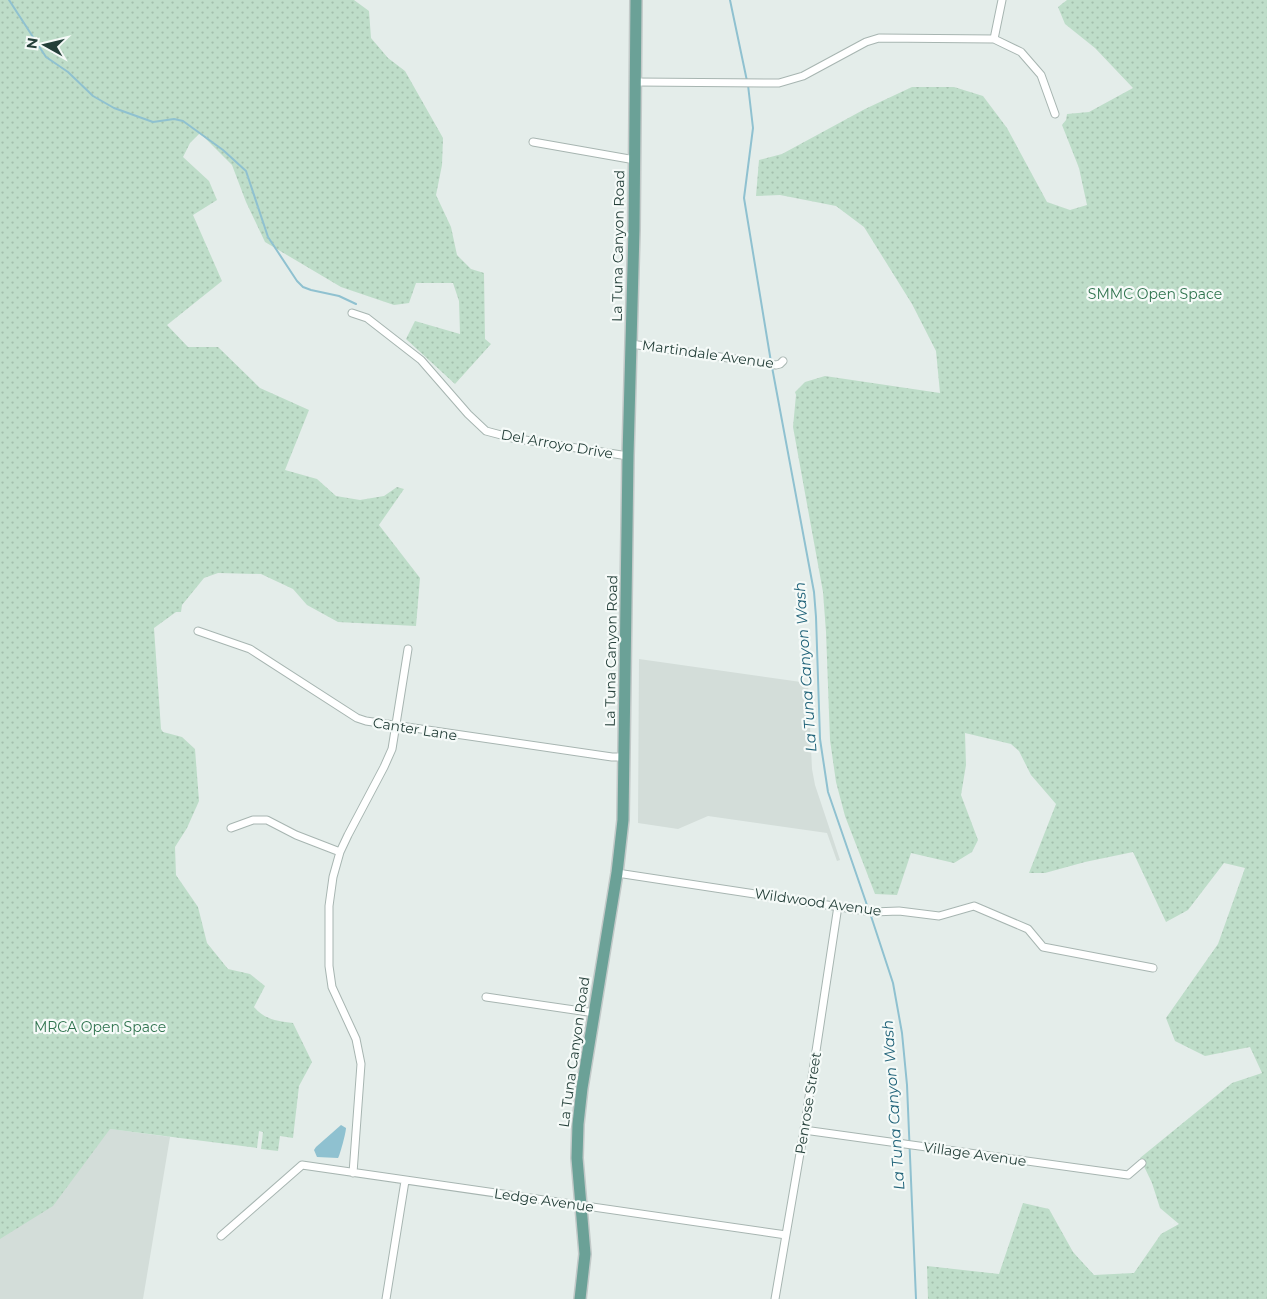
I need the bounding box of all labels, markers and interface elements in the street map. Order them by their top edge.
north arrow [20,20,70,70]
text: N [22,36,42,50]
street label: La Tuna Canyon Road [608,170,628,322]
park label: SMMC Open Space [1088,285,1222,303]
street label: Martindale Avenue [641,336,775,372]
street label: Del Arroyo Drive [500,425,614,463]
street label: La Tuna Canyon Road [601,575,621,727]
water label: La Tuna Canyon Wash [790,581,820,753]
street label: Canter Lane [372,713,458,745]
street label: Wildwood Avenue [753,884,883,920]
street label: La Tuna Canyon Road [555,975,593,1129]
park label: MRCA Open Space [34,1018,166,1036]
water label: La Tuna Canyon Wash [878,1019,908,1191]
street label: Penrose Street [791,1050,825,1155]
street label: Village Avenue [922,1138,1028,1170]
street label: Ledge Avenue [493,1184,595,1216]

